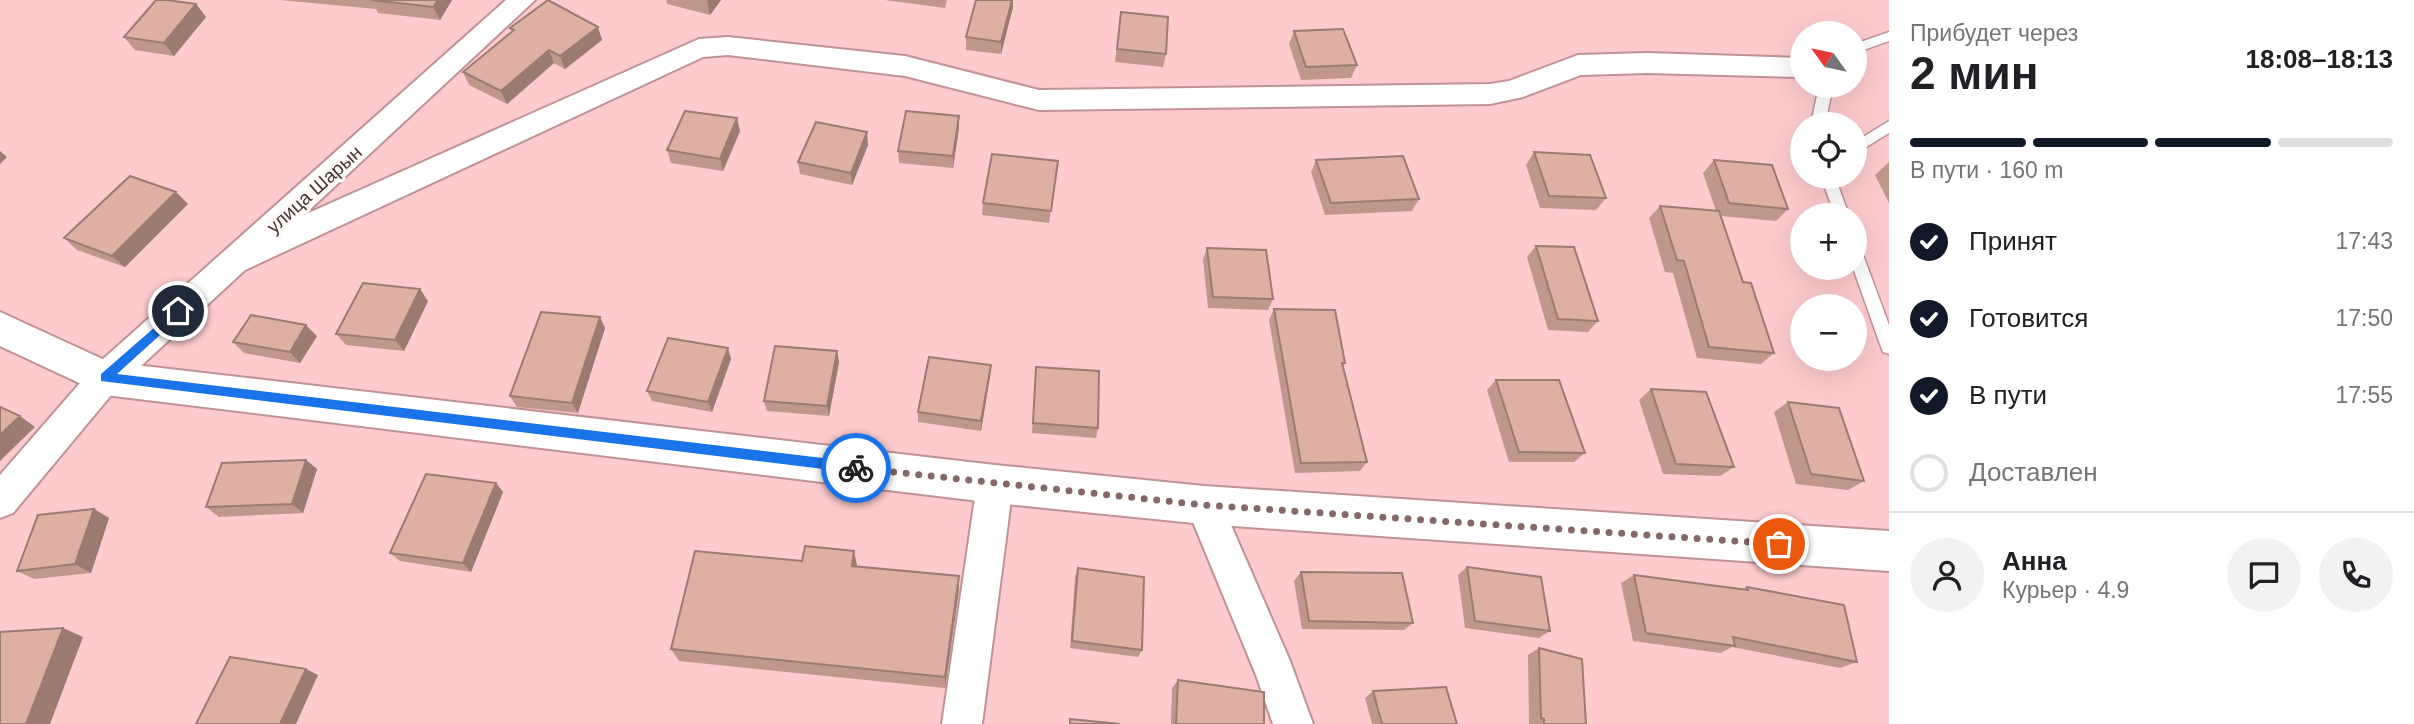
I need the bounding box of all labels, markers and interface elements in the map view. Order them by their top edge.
text: Прибудет через [1910,20,2078,46]
north arrow [1790,21,1867,98]
map controls [1790,21,1867,371]
text: 18:08–18:13 [2246,44,2393,74]
text: 2 мин [1910,47,2038,99]
button: locate [1790,112,1867,189]
street label: улица Шарын [263,141,366,237]
text: В пути · 160 m [1910,157,2063,183]
button: + [1790,203,1867,280]
icon: check [1910,223,1948,261]
text: Принят [1969,226,2057,256]
text: 17:43 [2335,228,2393,254]
pin [148,281,208,341]
icon: home [159,292,197,330]
button: − [1790,294,1867,371]
icon: check [1910,300,1948,338]
text: Готовится [1969,303,2088,333]
text: 17:50 [2335,305,2393,331]
icon: check [1910,377,1948,415]
text: В пути [1969,380,2047,410]
text: 17:55 [2335,382,2393,408]
courier [821,433,891,503]
icon: bike [837,449,875,487]
text: Доставлен [1969,457,2098,487]
pin [1749,514,1809,574]
icon: bag [1760,525,1798,563]
button: person [1910,538,1984,612]
button: chat [2227,538,2301,612]
button: phone [2319,538,2393,612]
text: Анна [2002,546,2067,576]
text: Курьер · 4.9 [2002,577,2129,603]

